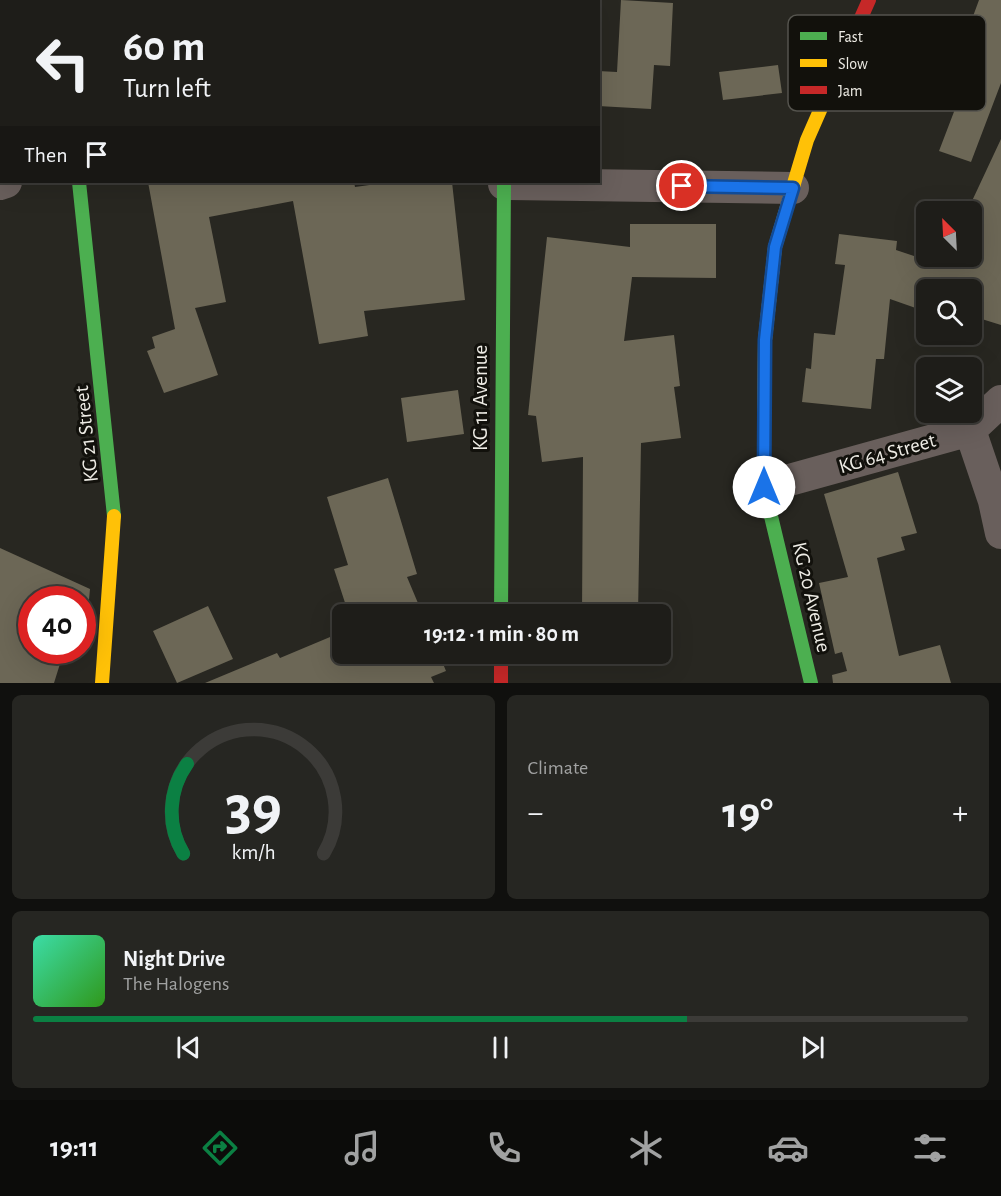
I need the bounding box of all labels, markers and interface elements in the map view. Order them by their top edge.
legend [788,15,986,111]
icon: left [24,24,102,102]
text: 60 m [123,26,205,68]
text: Fast [838,29,863,45]
text: Slow [838,56,868,72]
text: Turn left [123,75,211,102]
text: Jam [838,83,863,99]
icon: arrive [80,138,113,171]
text: Then [24,144,68,166]
pin [656,160,707,211]
icon: arrive [665,169,698,202]
north arrow [916,201,982,267]
map controls [916,201,982,423]
button: search [916,279,982,345]
street label: KG 11 Avenue [470,345,491,451]
button: layers [916,357,982,423]
street label: KG 21 Street [71,384,102,483]
street label: KG 64 Street [836,430,938,477]
position arrow [732,455,796,519]
street label: KG 20 Avenue [789,540,834,654]
speed limit sign: 40 [18,586,96,664]
text: 19:12 · 1 min · 80 m [424,623,579,645]
text: Climate [528,758,588,778]
text: 39 [225,778,282,840]
text: 19° [722,791,773,836]
text: − [528,797,543,830]
text: + [952,797,968,830]
text: km/h [231,842,275,863]
text: Night Drive [123,948,225,970]
text: The Halogens [123,974,229,994]
icon: previous [172,1031,205,1064]
icon: pause [484,1031,517,1064]
icon: next [796,1031,829,1064]
icon: directions [199,1127,241,1169]
icon: music [341,1127,383,1169]
icon: phone [483,1127,525,1169]
icon: climate [625,1127,667,1169]
icon: car [767,1127,809,1169]
icon: filters [909,1127,951,1169]
text: 19:11 [50,1134,98,1161]

